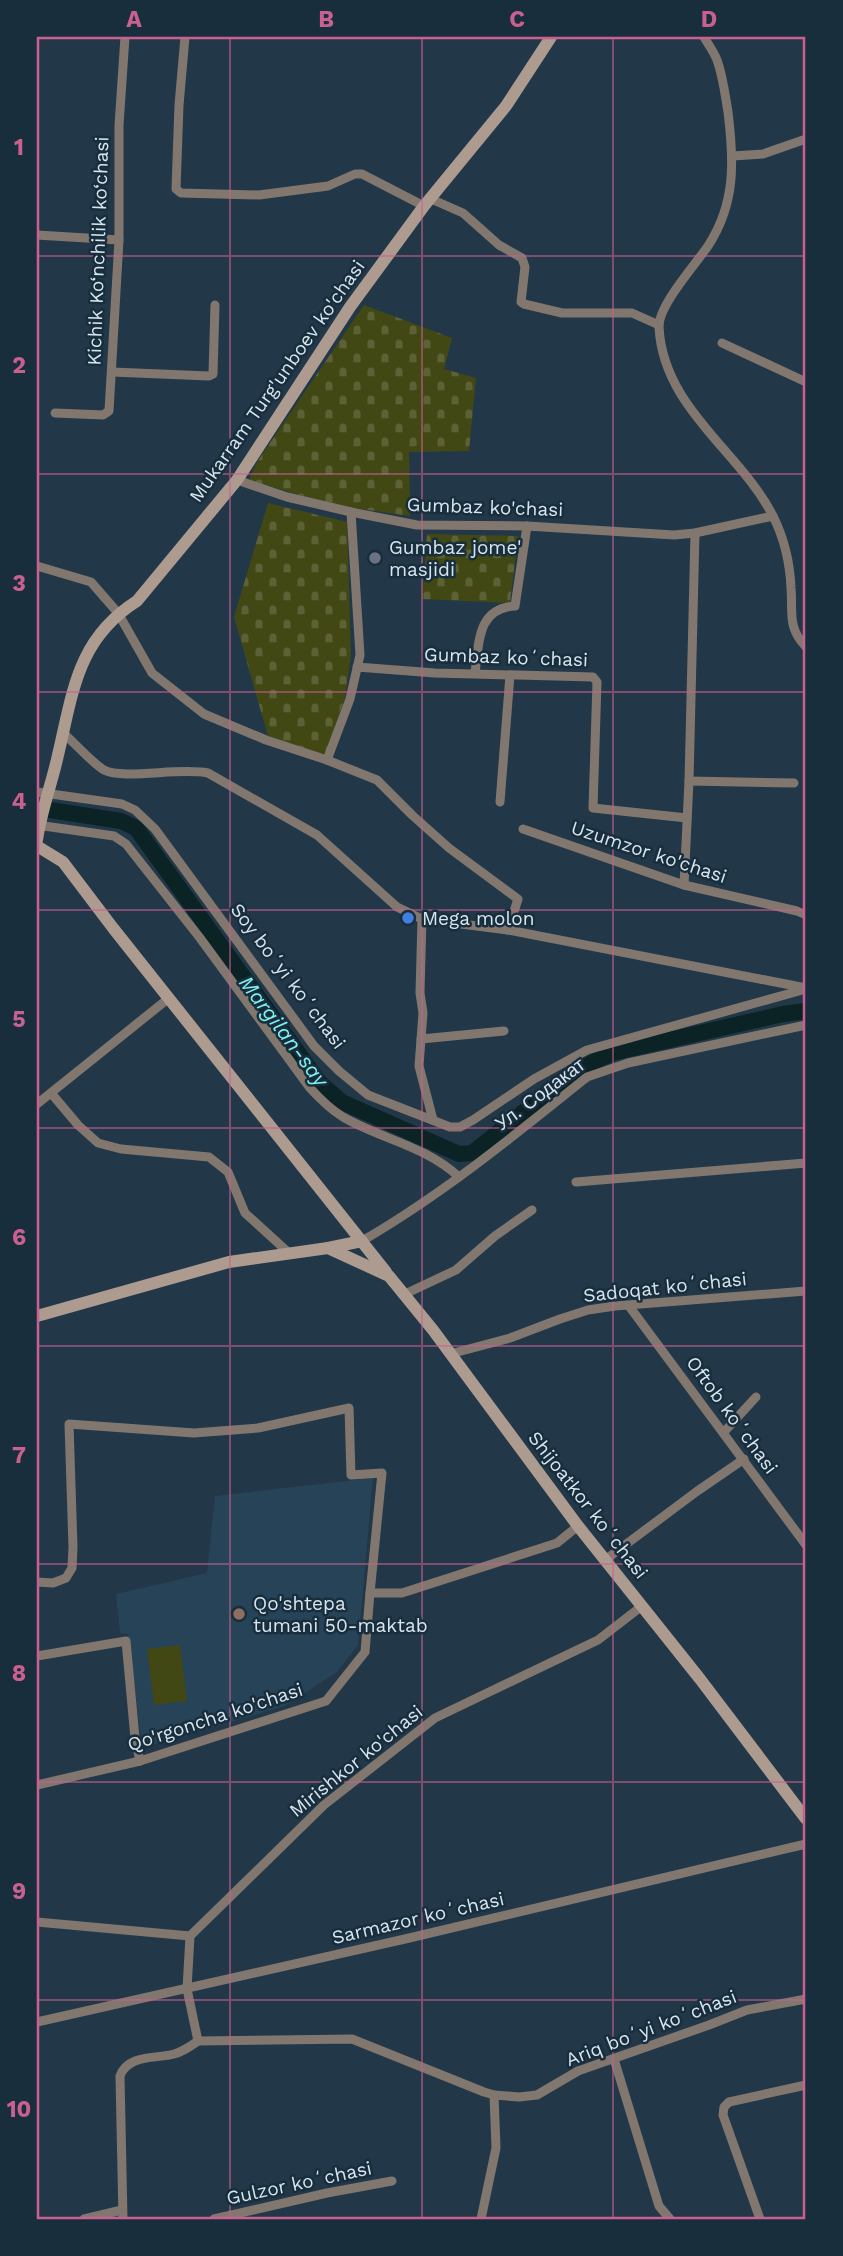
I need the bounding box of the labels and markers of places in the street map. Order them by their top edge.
place label: Gumbaz jome' masjidi [389,536,522,581]
marker: Gumbaz jome' masjidi [367,550,383,566]
place label: Mega molon [422,907,534,930]
marker: Mega molon [400,910,416,926]
place label: Qo'shtepa tumani 50-maktab [253,1592,428,1637]
marker: Qo'shtepa tumani 50-maktab [231,1606,247,1622]

